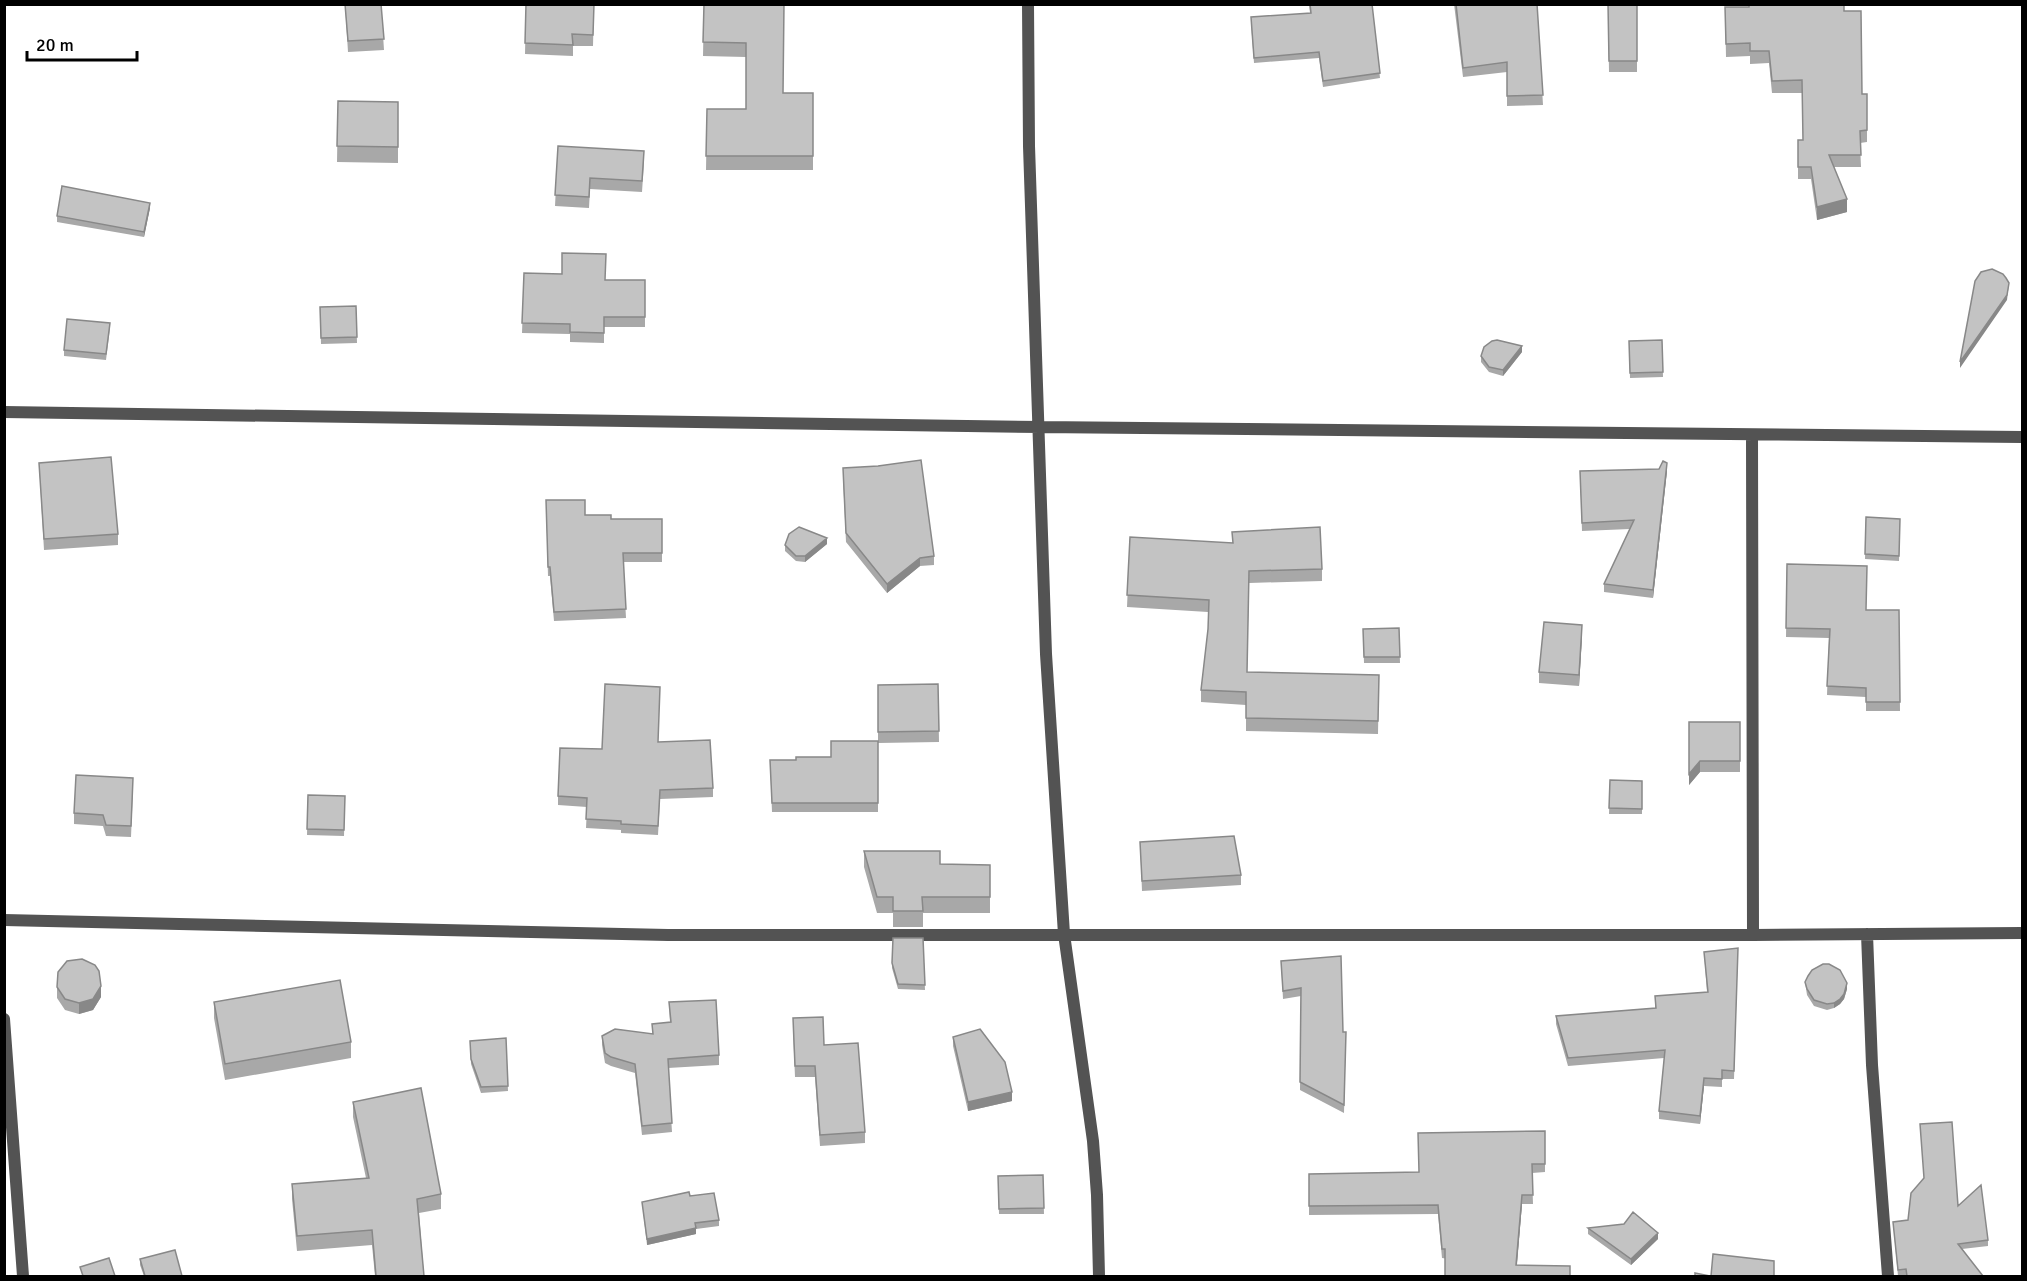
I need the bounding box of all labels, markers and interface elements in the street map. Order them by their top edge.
scale bar [27,24,136,62]
text: 20 m [36,34,74,56]

